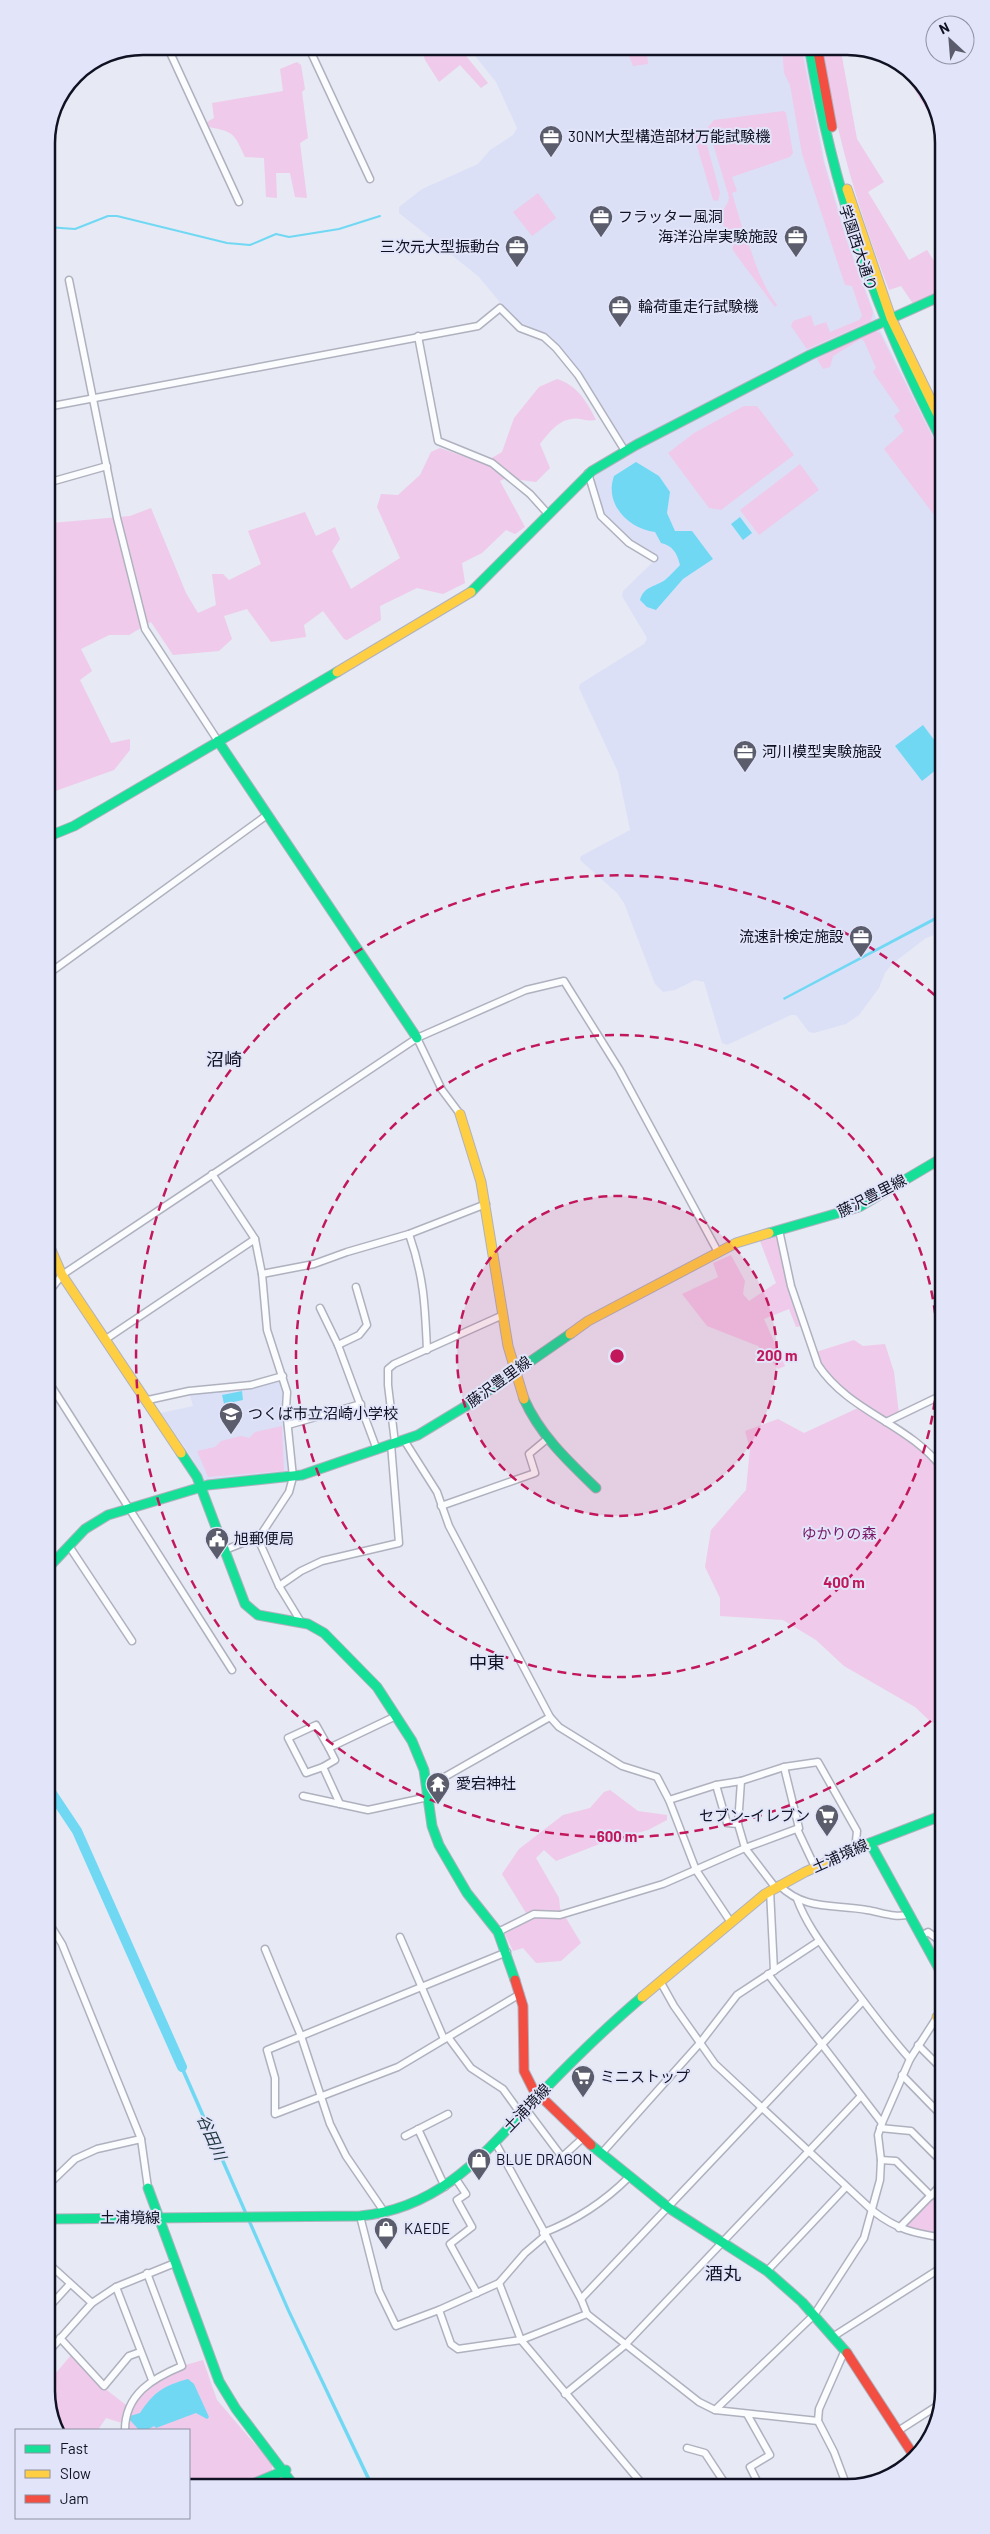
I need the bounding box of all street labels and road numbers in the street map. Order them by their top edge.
street label: 学園西大通り [836,202,881,293]
street label: 藤沢豊里線 [834,1170,909,1220]
street label: 藤沢豊里線 [463,1352,534,1411]
street label: 土浦境線 [809,1835,871,1876]
street label: 土浦境線 [499,2079,554,2135]
street label: 土浦境線 [100,2208,160,2226]

